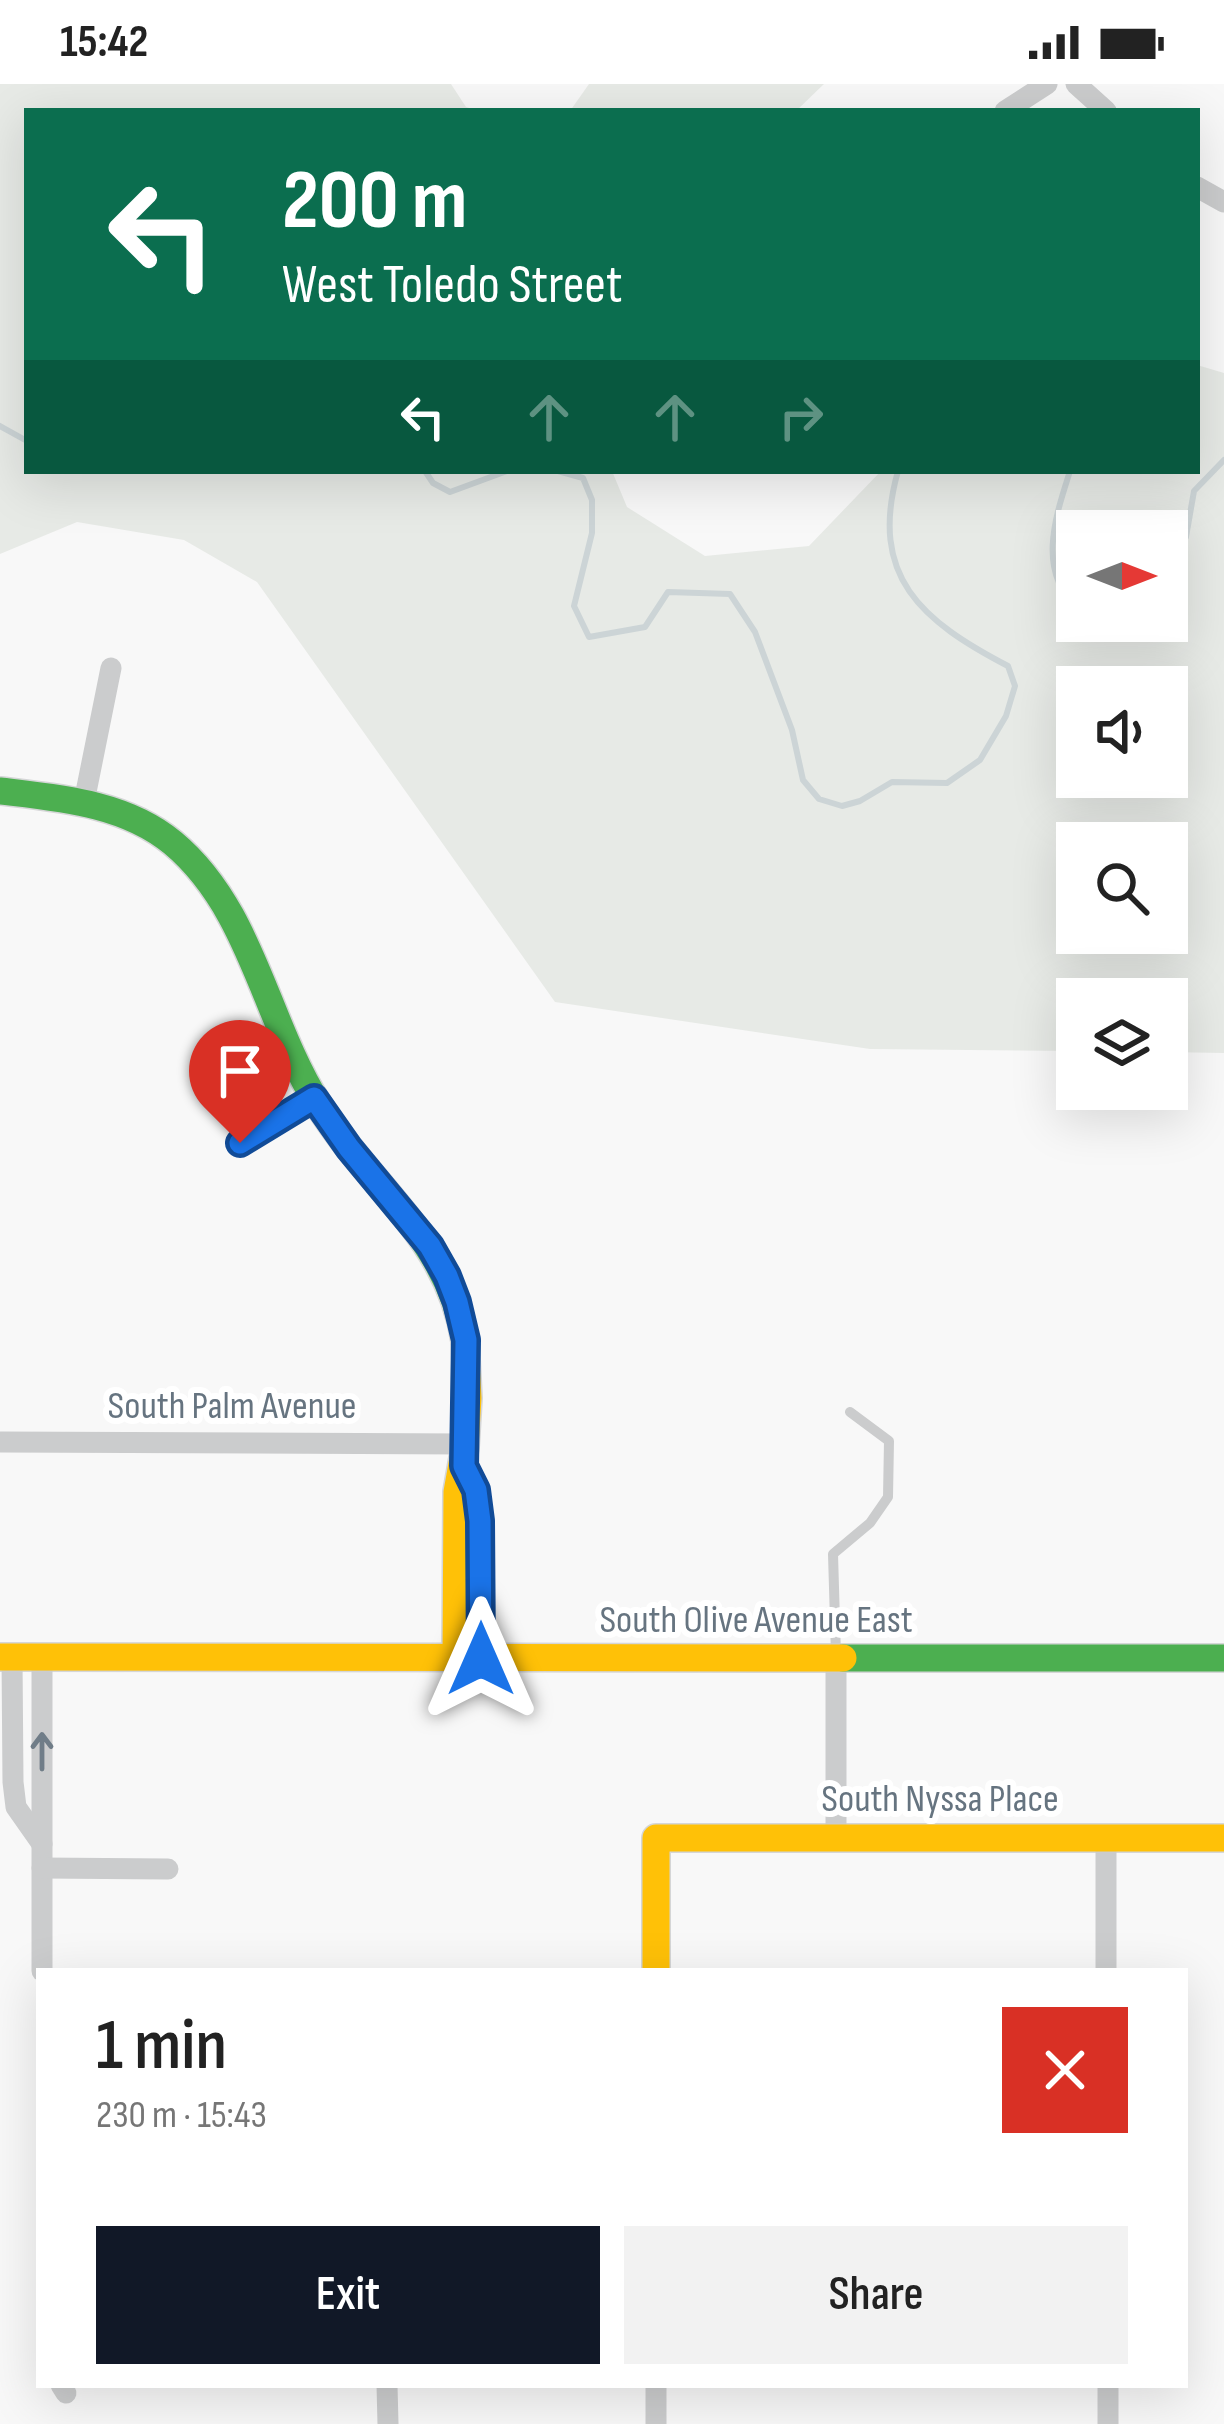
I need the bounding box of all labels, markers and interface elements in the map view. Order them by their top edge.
text: 15:42 [60,15,148,70]
text: 200 m [282,151,468,252]
icon: left [84,156,240,312]
text: West Toledo Street [282,253,622,318]
icon: left [390,384,456,450]
icon: ahead [516,384,582,450]
icon: ahead [642,384,708,450]
icon: right [768,384,834,450]
north arrow [1056,510,1188,642]
map controls [1056,510,1188,1110]
button: sound [1056,666,1188,798]
button: search [1056,822,1188,954]
button: layers [1056,978,1188,1110]
pin [189,1020,291,1143]
icon: arrive [207,1038,273,1104]
street label: South Palm Avenue [108,1383,356,1430]
position arrow [418,1596,544,1722]
street label: South Olive Avenue East [599,1597,913,1644]
one-way arrow [31,1732,53,1771]
street label: South Nyssa Place [821,1776,1059,1823]
text: 1 min [96,2003,227,2090]
button: close [1002,2007,1128,2133]
text: 230 m · 15:43 [96,2092,267,2139]
button: Exit [96,2226,600,2364]
button: Share [624,2226,1128,2364]

